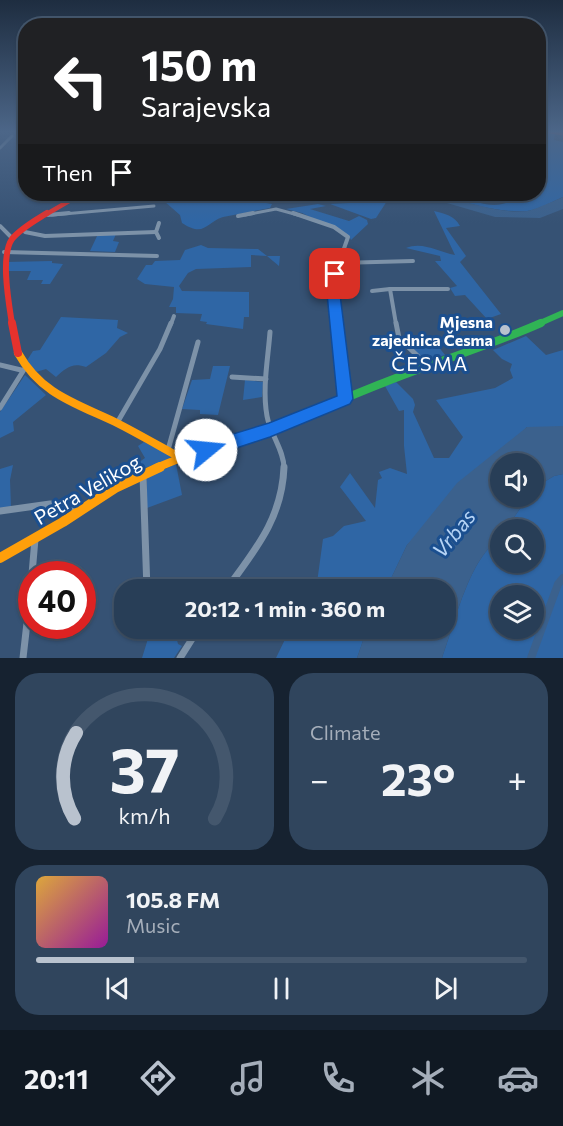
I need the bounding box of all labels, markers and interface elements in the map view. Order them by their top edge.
text: 150 m [141,38,257,90]
icon: left [42,42,120,120]
text: Sarajevska [141,90,271,123]
icon: arrive [105,156,138,189]
text: Then [42,159,93,186]
pin [309,248,360,299]
icon: arrive [318,257,351,290]
place label: Mjesna zajednica Česma [372,312,493,349]
marker: Mjesna zajednica Česma [498,323,512,337]
district label: ČESMA [391,351,469,375]
position arrow [174,418,238,482]
street label: Petra Velikog [29,449,145,529]
map controls [490,453,544,639]
button: sound [490,453,544,507]
water label: Vrbas [426,504,480,562]
button: search [490,519,544,573]
speed limit sign: 40 [18,561,96,639]
button: layers [490,585,544,639]
text: 20:12 · 1 min · 360 m [185,595,385,622]
text: Climate [310,720,380,744]
text: 37 [109,730,180,806]
text: 23° [381,750,455,805]
text: − [310,758,329,799]
text: + [508,758,527,799]
text: km/h [118,802,171,828]
text: 105.8 FM [126,886,220,913]
text: Music [126,913,180,937]
icon: previous [101,972,134,1005]
icon: pause [265,972,298,1005]
icon: next [429,972,462,1005]
icon: directions [137,1057,179,1099]
icon: music [227,1057,269,1099]
icon: phone [317,1057,359,1099]
icon: climate [407,1057,449,1099]
icon: car [497,1057,539,1099]
text: 20:11 [24,1062,89,1095]

